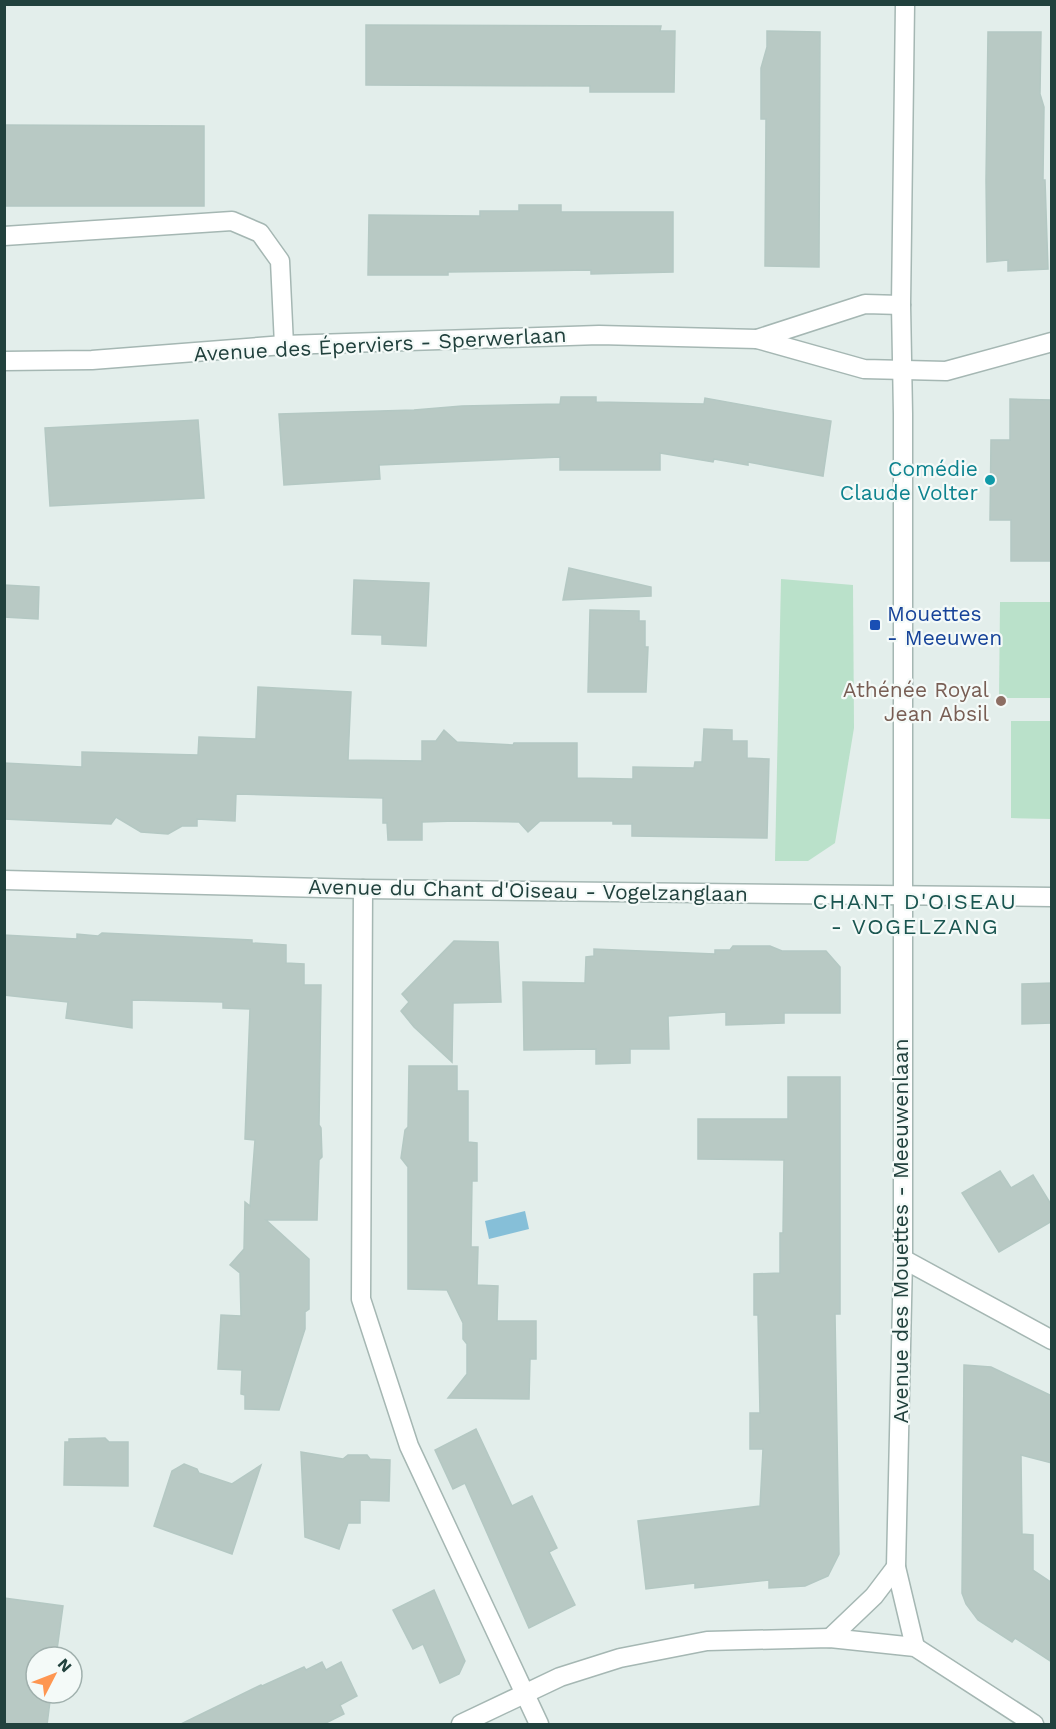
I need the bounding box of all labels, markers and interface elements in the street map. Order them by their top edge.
street label: Avenue des Éperviers - Sperwerlaan [193,322,567,366]
place label: Comédie Claude Volter [840,456,978,505]
marker: Comédie Claude Volter [983,473,997,487]
place label: Mouettes - Meeuwen [887,601,1002,650]
marker: Mouettes - Meeuwen [868,618,882,632]
place label: Athénée Royal Jean Absil [843,677,990,726]
marker: Athénée Royal Jean Absil [994,694,1008,708]
street label: Avenue du Chant d'Oiseau - Vogelzanglaan [308,874,748,906]
district label: CHANT D'OISEAU - VOGELZANG [813,889,1017,939]
street label: Avenue des Mouettes - Meeuwenlaan [888,1038,913,1424]
north arrow [24,1645,84,1705]
text: N [54,1655,76,1676]

